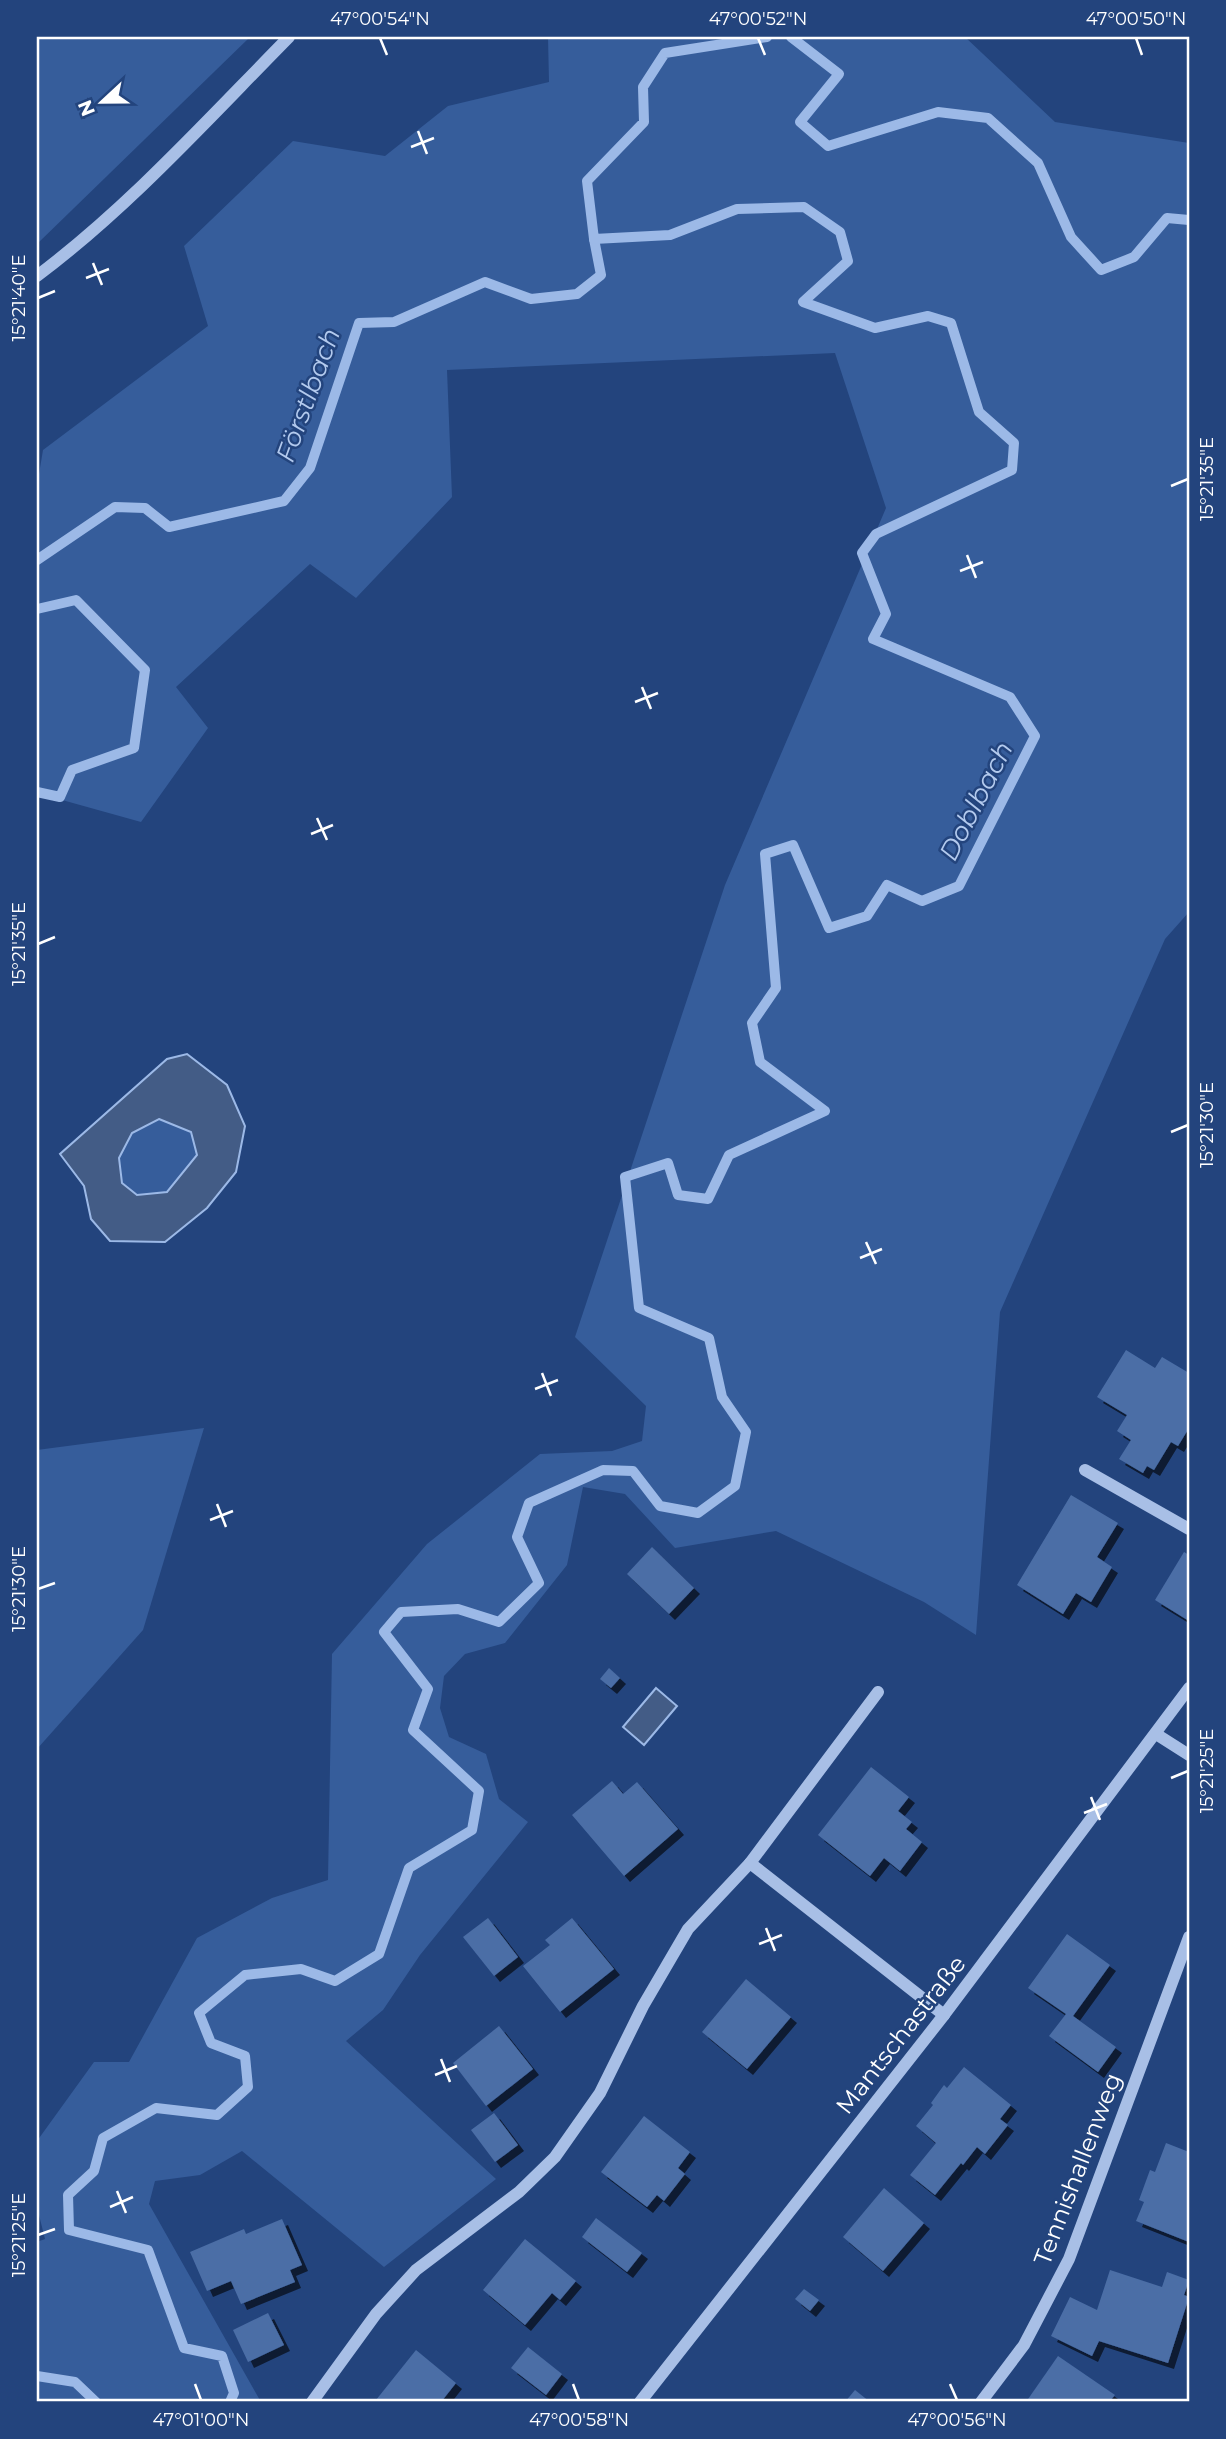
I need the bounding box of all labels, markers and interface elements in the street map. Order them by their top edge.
text: 47°00'54"N [330,8,430,30]
text: 47°00'52"N [709,8,807,30]
text: 47°00'50"N [1086,8,1186,30]
north arrow [66,66,136,136]
text: N [73,97,100,120]
text: 15°21'40"E [8,255,30,341]
water label: Förstlbach [269,324,347,466]
text: 15°21'35"E [1196,437,1218,521]
water label: Doblbach [932,736,1020,866]
text: 15°21'35"E [8,902,30,986]
text: 15°21'30"E [1196,1082,1218,1168]
text: 15°21'30"E [8,1546,30,1632]
text: 15°21'25"E [1196,1729,1218,1813]
street label: Mantschastraße [830,1950,972,2120]
street label: Tennishallenweg [1028,2069,1127,2269]
text: 15°21'25"E [8,2193,30,2277]
text: 47°01'00"N [153,2409,249,2431]
text: 47°00'58"N [529,2409,629,2431]
text: 47°00'56"N [907,2409,1007,2431]

